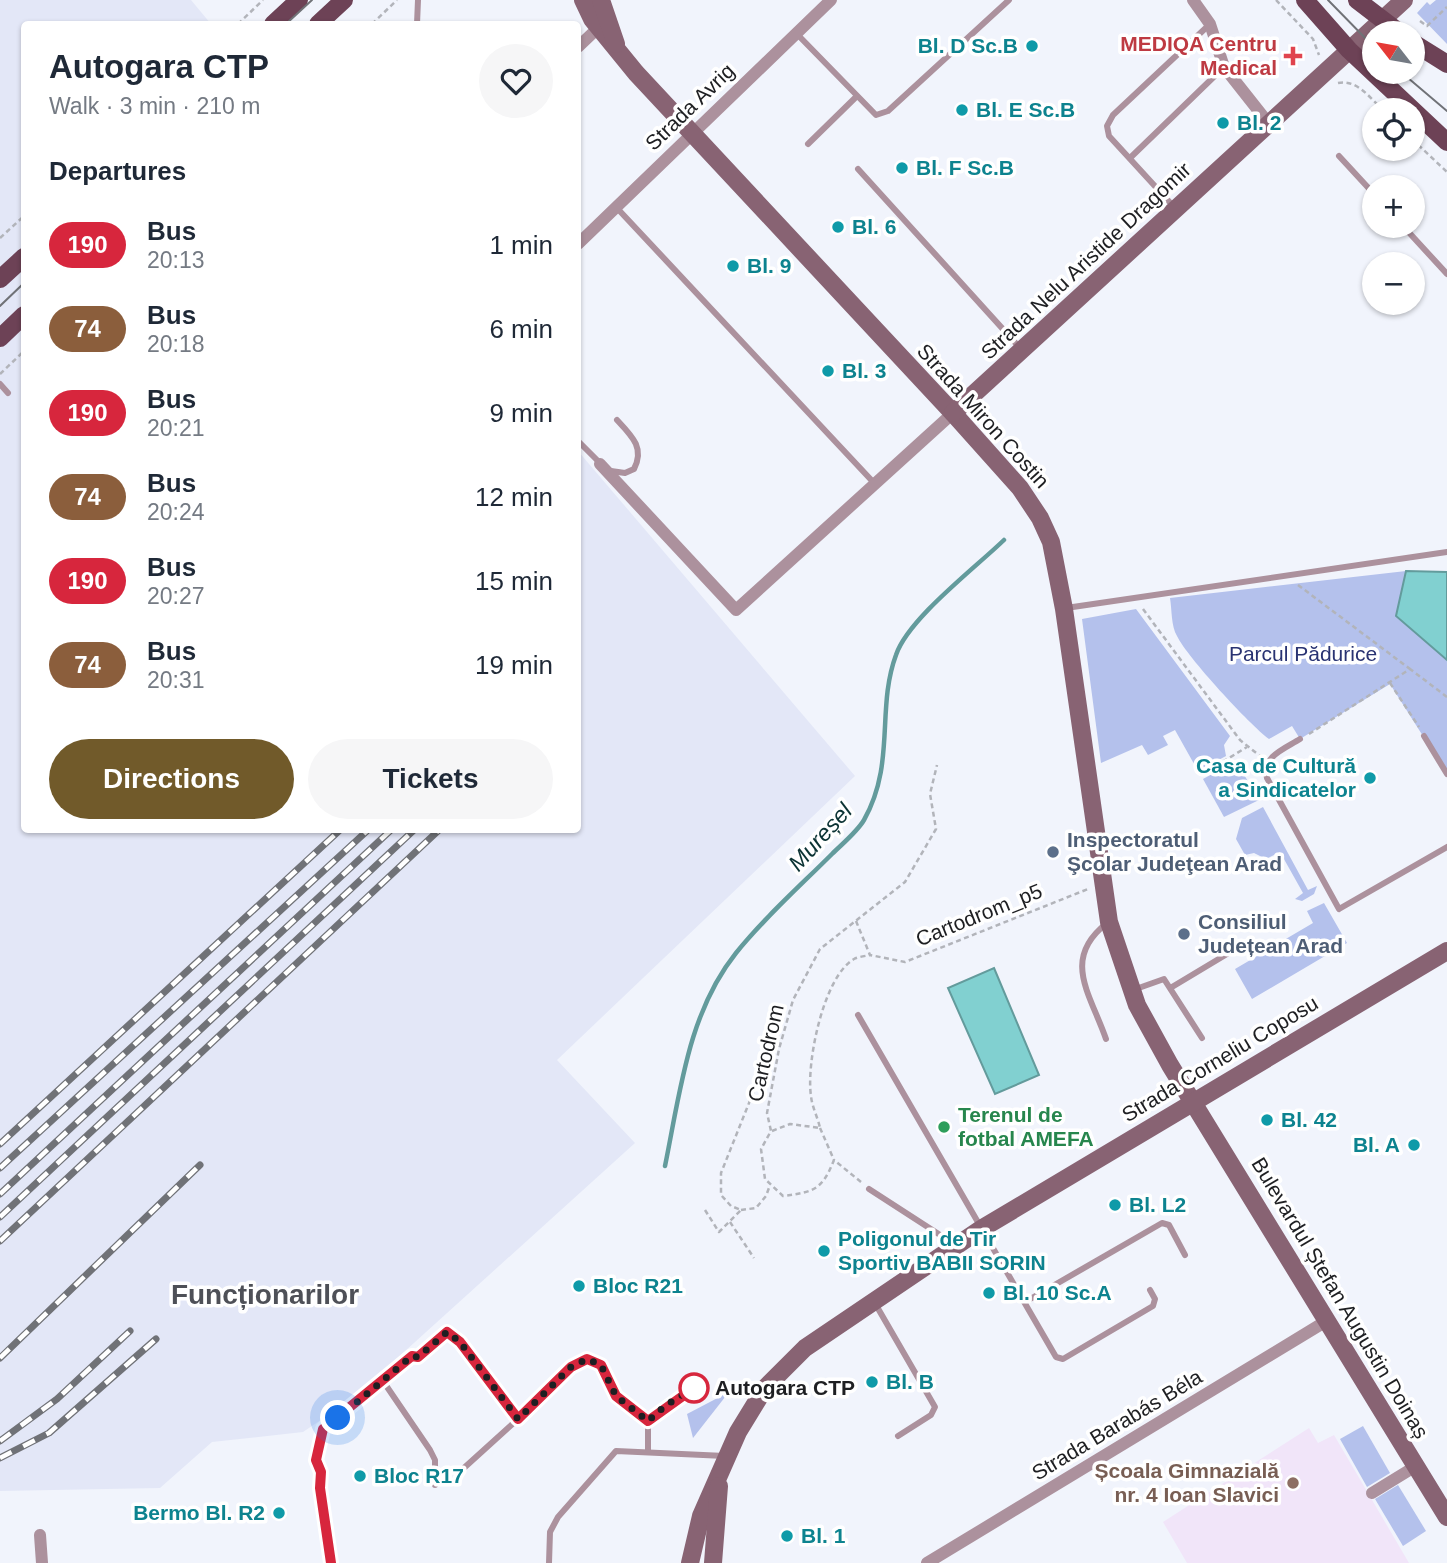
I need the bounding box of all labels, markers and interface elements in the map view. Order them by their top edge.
north arrow [1362,21,1424,84]
map controls [1362,21,1425,315]
place label: MEDIQA Centru Medical [1120,32,1277,79]
place label: Bl. D Sc.B [918,34,1018,57]
marker: Bl. D Sc.B [1024,38,1040,54]
button: heart [479,44,553,118]
marker: MEDIQA Centru Medical [1283,46,1303,66]
text: Autogara CTP [49,48,269,85]
street label: Strada Avrig [641,59,739,155]
text: Walk · 3 min · 210 m [49,93,260,119]
place label: Bl. E Sc.B [976,98,1075,121]
button: locate [1362,98,1425,161]
marker: Bl. E Sc.B [954,102,970,118]
place label: Bl. 2 [1237,111,1281,134]
marker: Bl. 2 [1215,115,1231,131]
text: Departures [49,156,186,186]
place label: Bl. F Sc.B [916,156,1014,179]
street label: Strada Nelu Aristide Dragomir [976,157,1195,364]
marker: Bl. F Sc.B [894,160,910,176]
button: + [1362,175,1425,238]
place label: Bl. 6 [852,215,896,238]
text: Bus [147,216,196,246]
marker: Bl. 6 [830,219,846,235]
text: 1 min [489,230,553,260]
text: 190 [67,231,108,258]
text: 20:13 [147,247,205,273]
button: − [1362,252,1425,315]
place label: Bl. 9 [747,254,791,277]
marker: Bl. 9 [725,258,741,274]
text: Bus [147,300,196,330]
text: 6 min [489,314,553,344]
text: 74 [74,315,101,342]
text: 20:18 [147,331,205,357]
street label: Strada Miron Costin [913,339,1054,492]
place label: Bl. 3 [842,359,886,382]
marker: Bl. 3 [820,363,836,379]
text: Bus [147,384,196,414]
text: 9 min [489,398,553,428]
text: 190 [67,399,108,426]
text: 20:21 [147,415,205,441]
text: Bus [147,468,196,498]
text: 12 min [475,482,553,512]
text: 74 [74,483,101,510]
text: 20:24 [147,499,205,525]
text: Bus [147,552,196,582]
text: 15 min [475,566,553,596]
text: 190 [67,567,108,594]
text: 20:27 [147,583,205,609]
text: Bus [147,636,196,666]
park label: Parcul Pădurice [1229,642,1377,665]
text: 19 min [475,650,553,680]
text: 74 [74,651,101,678]
text: 20:31 [147,667,205,693]
button: Directions [49,739,294,819]
button: Tickets [308,739,553,819]
place label: Casa de Cultură a Sindicatelor [1196,754,1356,801]
marker: Casa de Cultură a Sindicatelor [1362,770,1378,786]
water label: Mureșel [783,797,858,876]
place label: Inspectoratul Şcolar Judeţean Arad [1067,828,1282,875]
marker: Inspectoratul Şcolar Judeţean Arad [1045,844,1061,860]
street label: Cartodrom_p5 [912,879,1046,951]
place label: Consiliul Județean Arad [1198,910,1343,957]
marker: Consiliul Județean Arad [1176,926,1192,942]
street label: Strada Corneliu Coposu [1118,991,1322,1126]
street label: Cartodrom [743,1002,788,1104]
place label: Terenul de fotbal AMEFA [958,1103,1094,1150]
place label: Bl. 42 [1281,1108,1337,1131]
marker: Bl. 42 [1259,1112,1275,1128]
marker: Terenul de fotbal AMEFA [936,1119,952,1135]
place label: Bl. A [1353,1133,1400,1156]
marker: Bl. A [1406,1137,1422,1153]
street label: Bulevardul Ștefan Augustin Doinaș [1247,1153,1434,1442]
place label: Bl. L2 [1129,1193,1186,1216]
marker: Bl. L2 [1107,1197,1123,1213]
place label: Poligonul de Tir Sportiv BABII SORIN [838,1227,1046,1274]
marker: Poligonul de Tir Sportiv BABII SORIN [816,1243,832,1259]
place label: Bloc R21 [593,1274,683,1297]
marker: Bloc R21 [571,1278,587,1294]
district label: Funcționarilor [171,1279,359,1310]
place label: Bl. 10 Sc.A [1003,1281,1112,1304]
marker: Bl. 10 Sc.A [981,1285,997,1301]
street label: Strada Barabás Béla [1028,1365,1206,1484]
place label: Bl. B [886,1370,934,1393]
marker: Autogara CTP [679,1373,709,1403]
marker: Bl. B [864,1374,880,1390]
place label: Autogara CTP [715,1376,855,1399]
your location [320,1400,355,1435]
place label: Școala Gimnazială nr. 4 Ioan Slavici [1095,1459,1279,1506]
place label: Bloc R17 [374,1464,464,1487]
marker: Bloc R17 [352,1468,368,1484]
marker: Școala Gimnazială nr. 4 Ioan Slavici [1285,1475,1301,1491]
place label: Bermo Bl. R2 [133,1501,265,1524]
marker: Bermo Bl. R2 [271,1505,287,1521]
place label: Bl. 1 [801,1524,846,1547]
marker: Bl. 1 [779,1528,795,1544]

